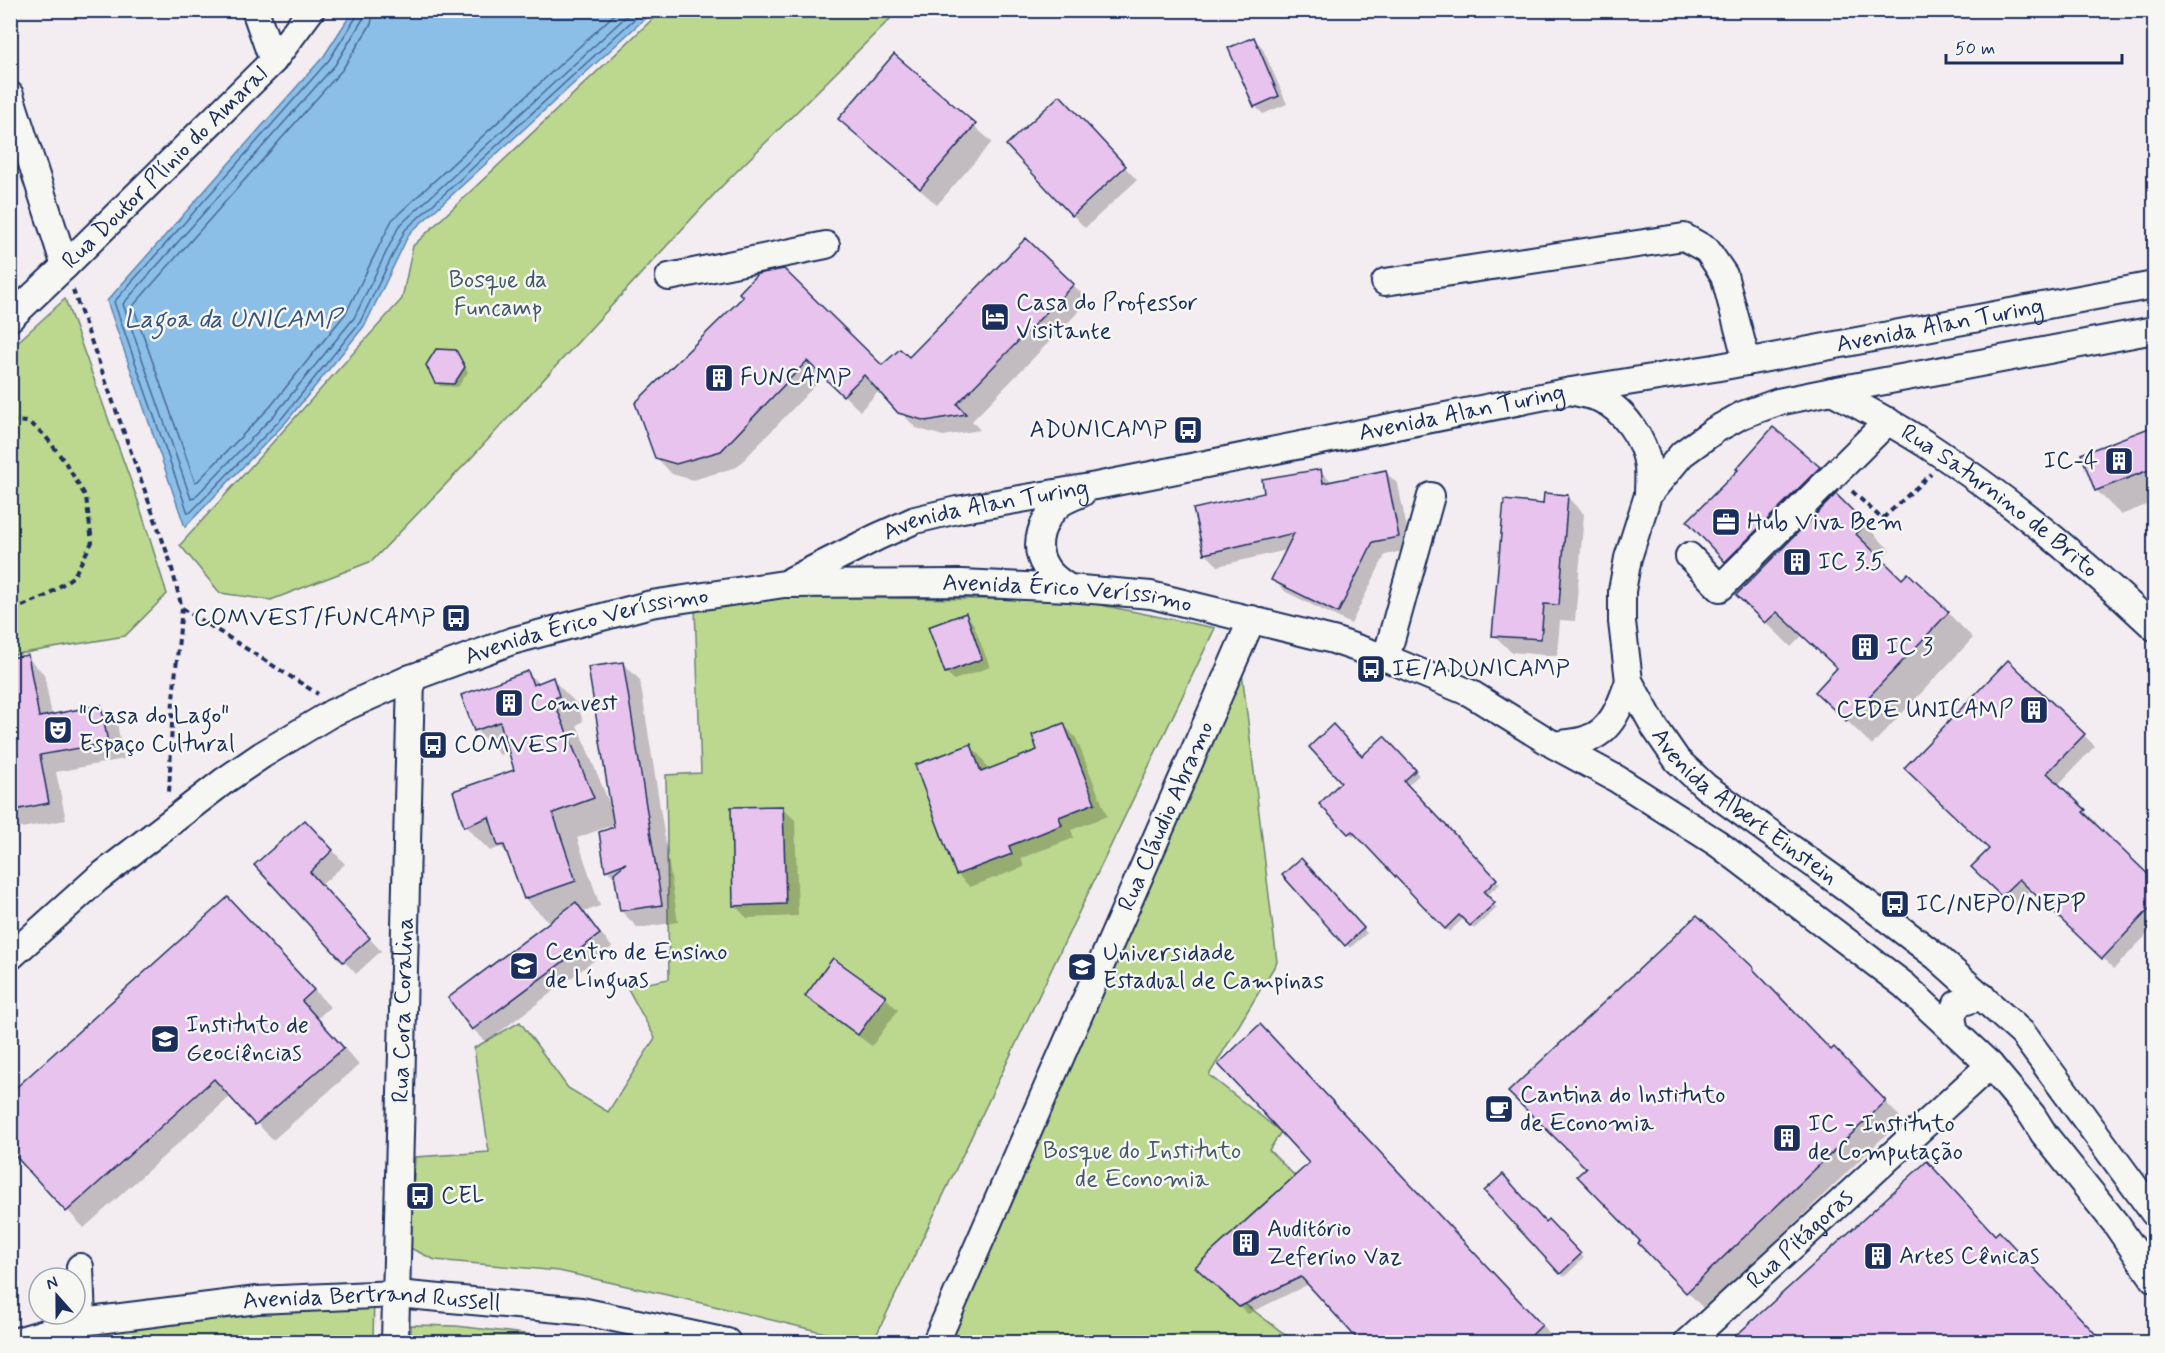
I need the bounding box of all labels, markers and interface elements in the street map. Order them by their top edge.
scale bar [1946,27,2122,65]
text: 50 m [1955,37,1995,61]
street label: Rua Doutor Plínio do Amaral [55,59,275,276]
park label: Bosque da Funcamp [449,265,547,324]
place label: Casa do Professor Visitante [1016,288,1198,347]
street label: Avenida Alan Turing [1834,291,2046,360]
hotel icon: Casa do Professor Visitante [979,301,1011,333]
water label: Lagoa da UNICAMP [124,303,345,340]
building icon: FUNCAMP [703,362,735,394]
place label: FUNCAMP [740,363,851,394]
street label: Avenida Alan Turing [1356,377,1568,449]
bus stop icon: ADUNICAMP [1172,414,1204,446]
place label: ADUNICAMP [1030,415,1167,446]
street label: Rua Saturnino de Brito [1895,417,2105,585]
building icon: IC-4 [2103,445,2135,477]
place label: IC-4 [2044,446,2098,477]
street label: Avenida Alan Turing [878,472,1091,548]
office icon: Hub Viva Bem [1710,506,1742,538]
place label: Hub Viva Bem [1747,507,1903,538]
building icon: IC 3.5 [1781,546,1813,578]
place label: IC 3.5 [1818,547,1884,578]
street label: Avenida Érico Veríssimo [942,567,1195,620]
street label: Avenida Érico Veríssimo [460,580,710,673]
bus stop icon: COMVEST/FUNCAMP [440,602,472,634]
place label: COMVEST/FUNCAMP [194,603,435,634]
building icon: IC 3 [1849,631,1881,663]
place label: IC 3 [1886,632,1933,663]
bus stop icon: IE/ADUNICAMP [1355,653,1387,685]
place label: IE/ADUNICAMP [1392,654,1570,685]
building icon: Comvest [493,687,525,719]
place label: Comvest [530,688,618,719]
building icon: CEDE UNICAMP [2018,694,2050,726]
place label: CEDE UNICAMP [1836,695,2014,726]
place label: "Casa do Lago" Espaço Cultural [79,701,235,760]
theatre icon: "Casa do Lago" Espaço Cultural [42,714,74,746]
street label: Rua Cláudio Abramo [1111,716,1221,916]
street label: Avenida Albert Einstein [1644,722,1844,892]
bus stop icon: COMVEST [417,729,449,761]
place label: COMVEST [454,730,575,761]
bus stop icon: IC/NEPO/NEPP [1879,888,1911,920]
place label: IC/NEPO/NEPP [1916,889,2086,920]
street label: Rua Cora Coralina [385,917,421,1103]
place label: Centro de Ensino de Línguas [545,937,728,999]
place label: Universidade Estadual de Campinas [1103,938,1324,997]
school or university icon: Centro de Ensino de Línguas [508,950,540,982]
school or university icon: Universidade Estadual de Campinas [1066,951,1098,983]
place label: Instituto de Geociências [186,1010,309,1069]
school or university icon: Instituto de Geociências [149,1023,181,1055]
place label: Cantina do Instituto de Economia [1520,1080,1725,1139]
cafe icon: Cantina do Instituto de Economia [1483,1093,1515,1125]
place label: IC - Instituto de Computação [1808,1109,1963,1168]
building icon: IC - Instituto de Computação [1771,1122,1803,1154]
park label: Bosque do Instituto de Economia [1043,1136,1241,1195]
bus stop icon: CEL [404,1180,436,1212]
place label: CEL [441,1181,485,1212]
street label: Rua Pitágoras [1740,1182,1860,1296]
place label: Auditório Zeferino Vaz [1267,1214,1402,1273]
building icon: Auditório Zeferino Vaz [1230,1227,1262,1259]
building icon: Artes Cênicas [1862,1240,1894,1272]
place label: Artes Cênicas [1899,1241,2039,1272]
north arrow [27,1266,87,1326]
text: N [43,1272,61,1295]
street label: Avenida Bertrand Russell [241,1278,502,1319]

